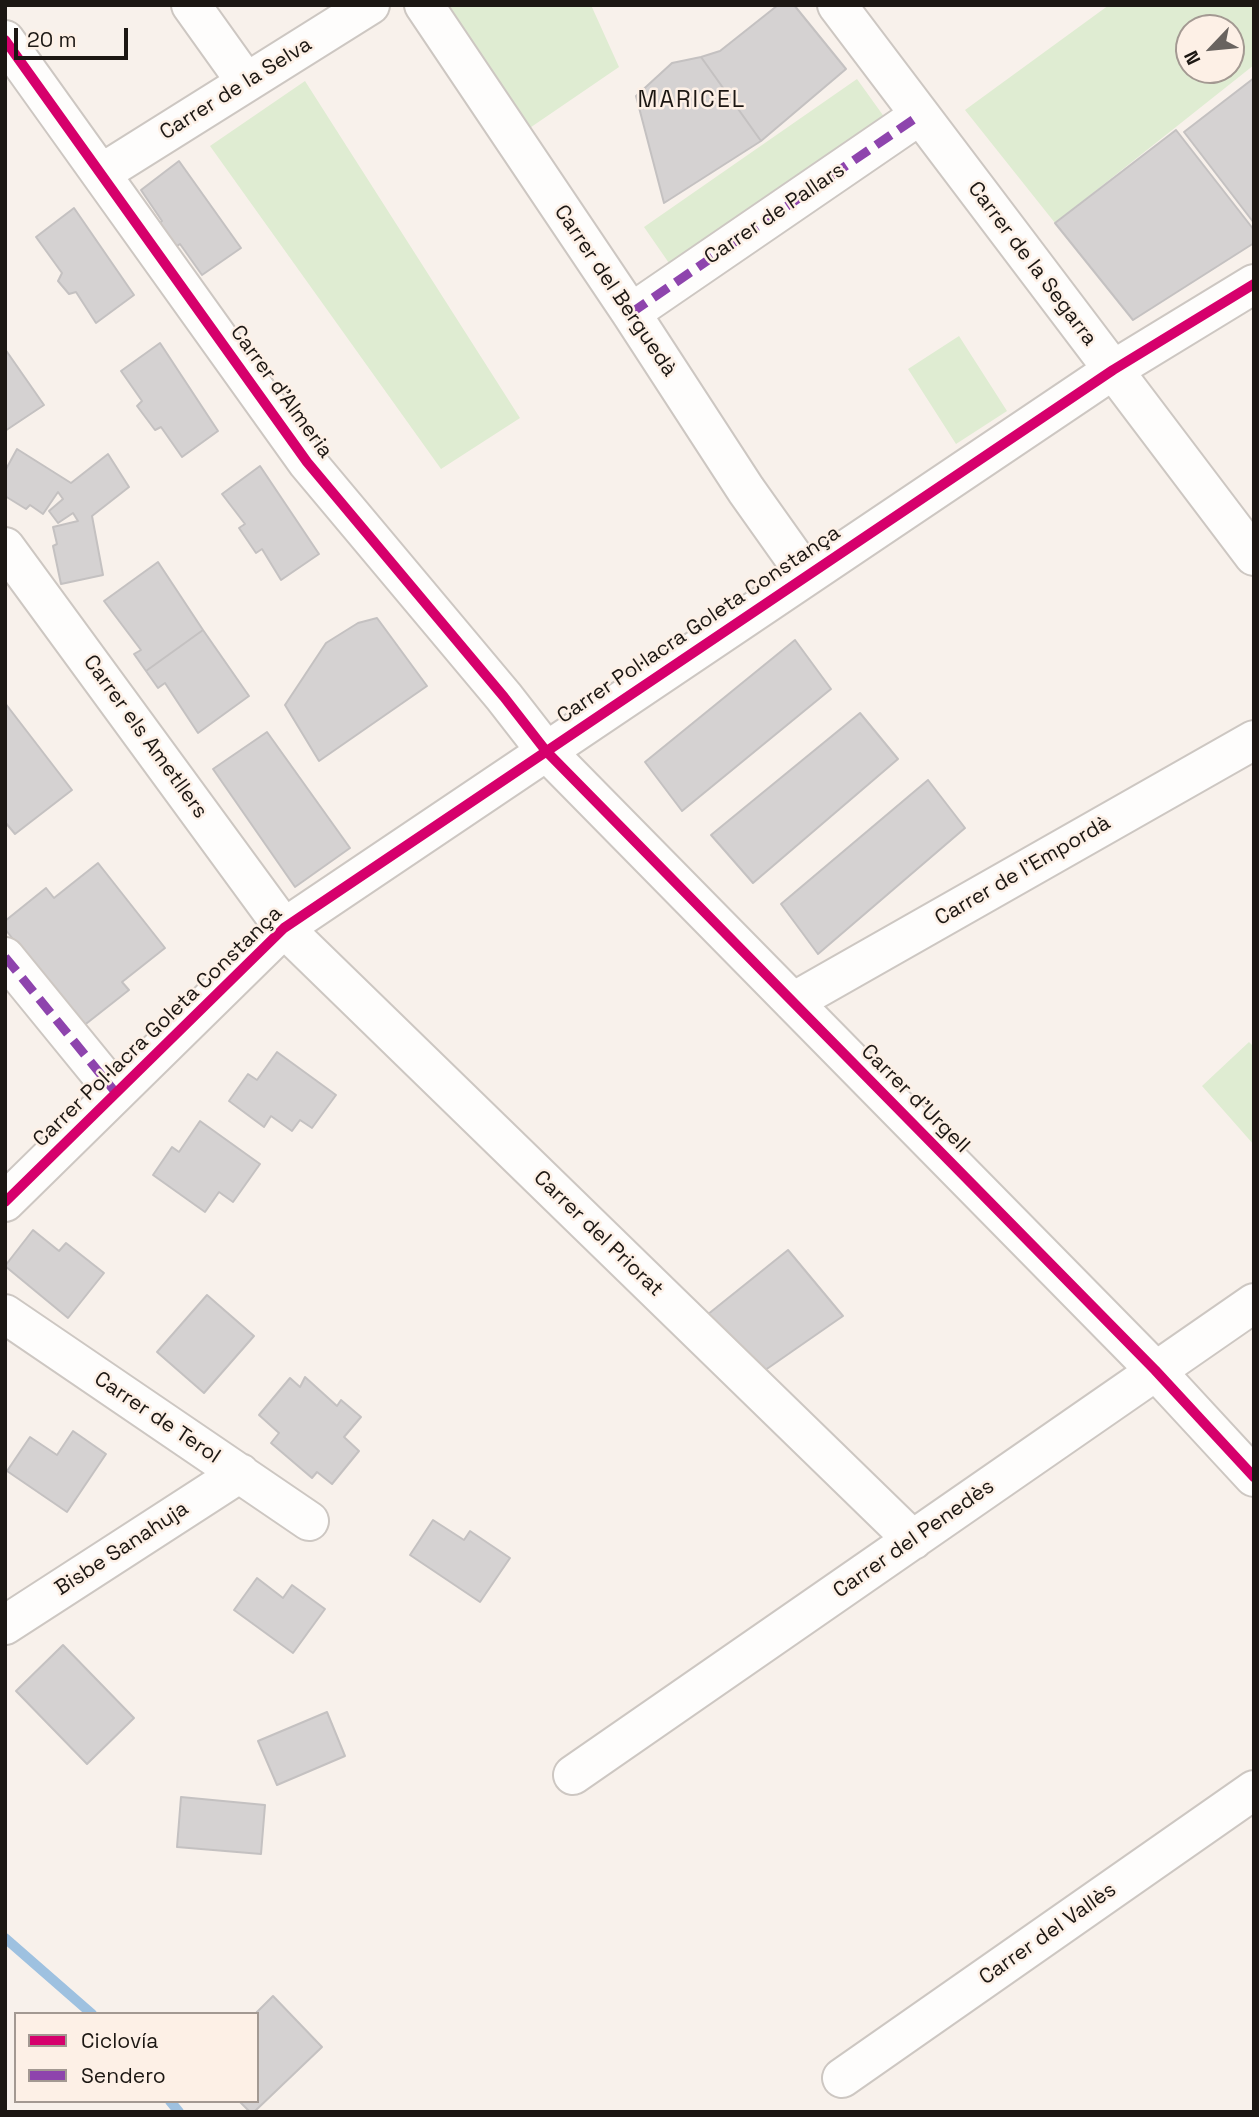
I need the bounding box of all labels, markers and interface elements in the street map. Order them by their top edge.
scale bar [18,14,131,58]
north arrow [1175,14,1245,84]
text: 20 m [27,26,77,53]
street label: Carrer de la Selva [155,32,317,146]
text: N [1178,46,1207,69]
district label: MARICEL [638,87,746,115]
street label: Carrer de Pallars [700,158,850,270]
street label: Carrer de la Segarra [962,177,1102,351]
street label: Carrer del Berguedà [548,200,682,382]
street label: Carrer d'Almeria [224,321,338,463]
street label: Carrer Pol·lacra Goleta Constança [553,521,845,729]
street label: Carrer els Ametllers [77,651,213,823]
street label: Carrer de l'Empordà [931,811,1115,931]
street label: Carrer Pol·lacra Goleta Constança [28,901,288,1153]
street label: Carrer d'Urgell [855,1039,975,1159]
street label: Carrer del Priorat [528,1166,668,1302]
street label: Carrer de Terol [89,1367,225,1469]
street label: Carrer del Penedès [829,1474,999,1604]
street label: Bisbe Sanahuja [50,1496,194,1602]
street label: Carrer del Vallès [975,1877,1121,1991]
legend [14,2012,259,2103]
text: Ciclovía [81,2027,158,2054]
text: Sendero [81,2062,166,2089]

